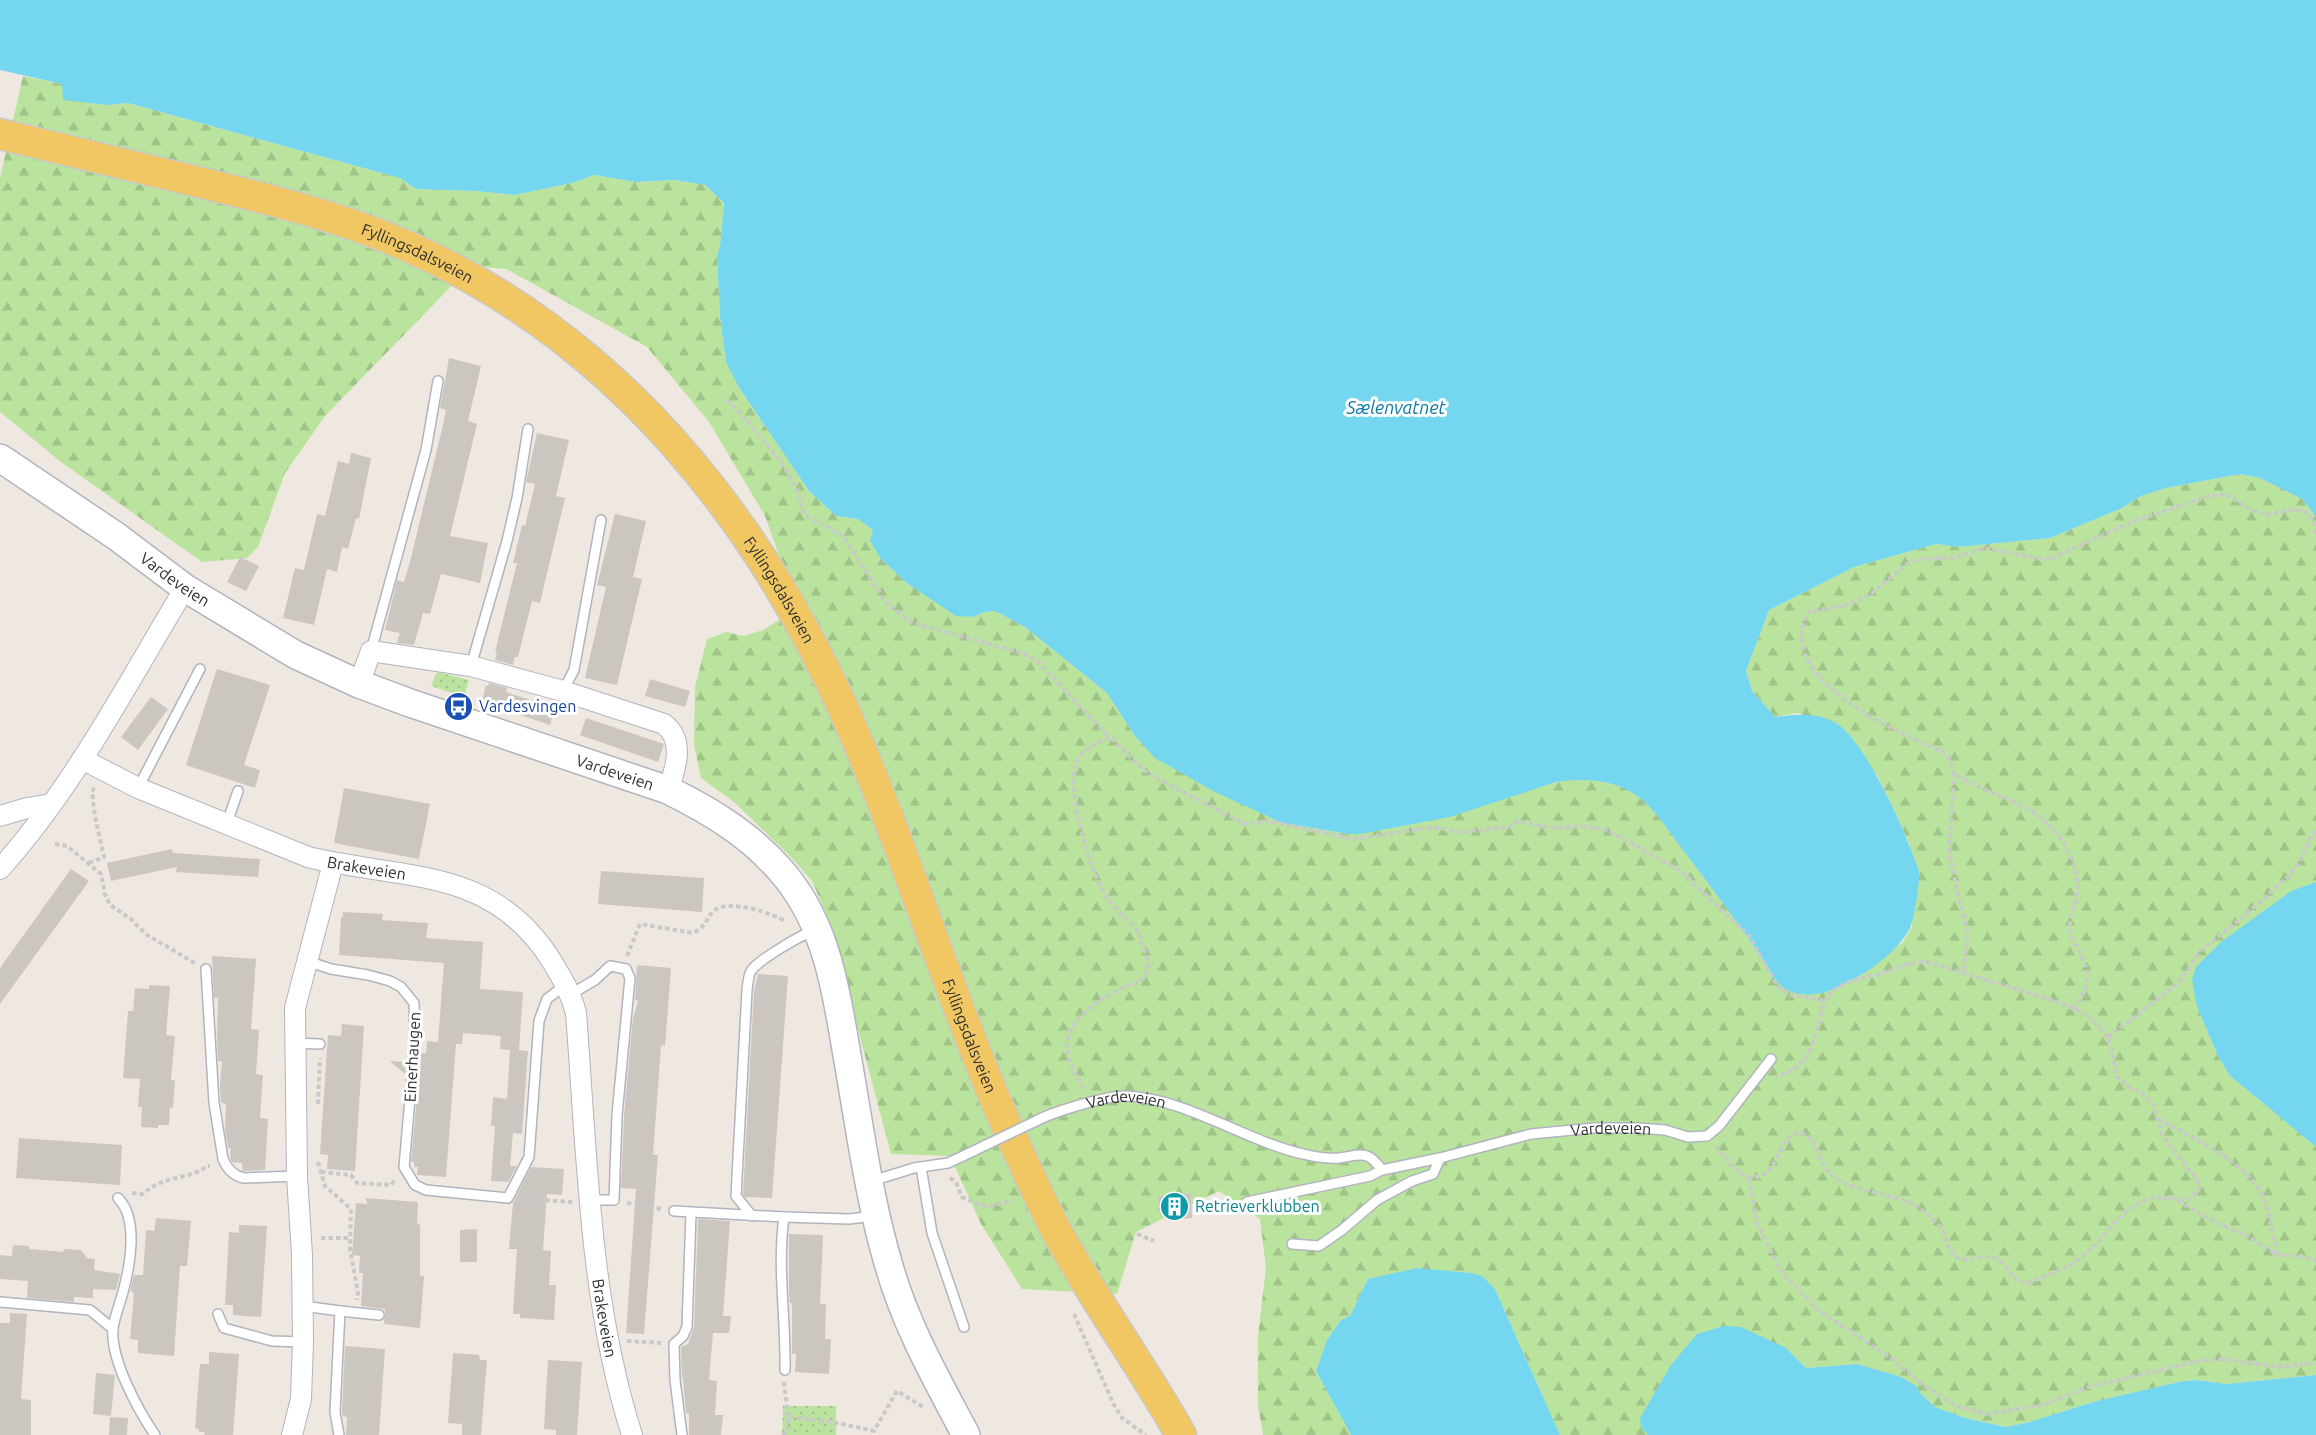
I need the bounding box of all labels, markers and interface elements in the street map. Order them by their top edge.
street label: Fyllingsdalsveien [359,220,477,287]
water label: Sælenvatnet [1345,397,1446,417]
street label: Fyllingsdalsveien [740,533,818,646]
street label: Vardeveien [137,549,213,610]
bus stop icon: Vardesvingen [442,690,474,722]
place label: Vardesvingen [479,697,576,715]
street label: Vardeveien [574,751,656,794]
street label: Brakeveien [326,852,407,883]
street label: Fyllingsdalsveien [939,976,1000,1096]
street label: Einerhaugen [401,1011,423,1103]
street label: Vardeveien [1084,1087,1168,1112]
street label: Vardeveien [1570,1119,1652,1139]
building icon: Retrieverklubben [1158,1190,1190,1222]
place label: Retrieverklubben [1195,1197,1320,1215]
street label: Brakeveien [589,1277,620,1359]

